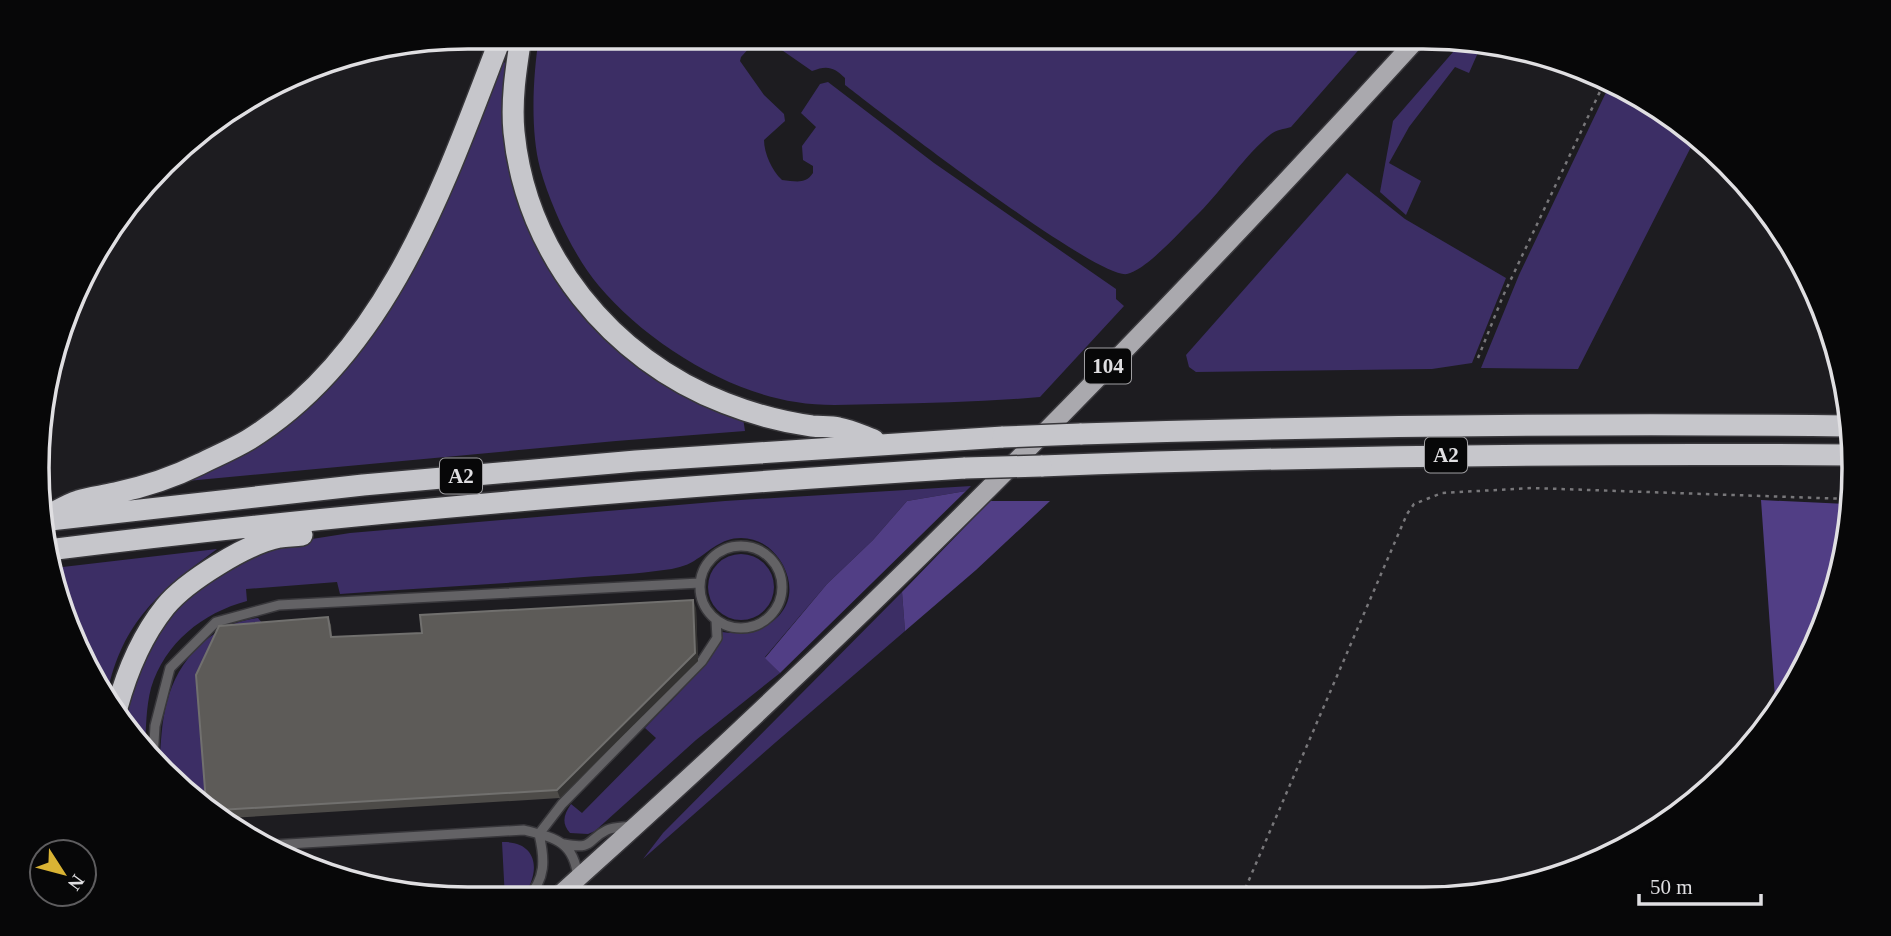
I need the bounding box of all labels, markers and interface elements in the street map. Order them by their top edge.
road number: 104 [1085,348,1131,384]
road number: A2 [1425,438,1467,472]
road number: A2 [440,458,482,494]
north arrow [28,838,98,908]
scale bar [1639,862,1762,906]
text: N [64,871,89,895]
text: 50 m [1650,875,1693,899]

